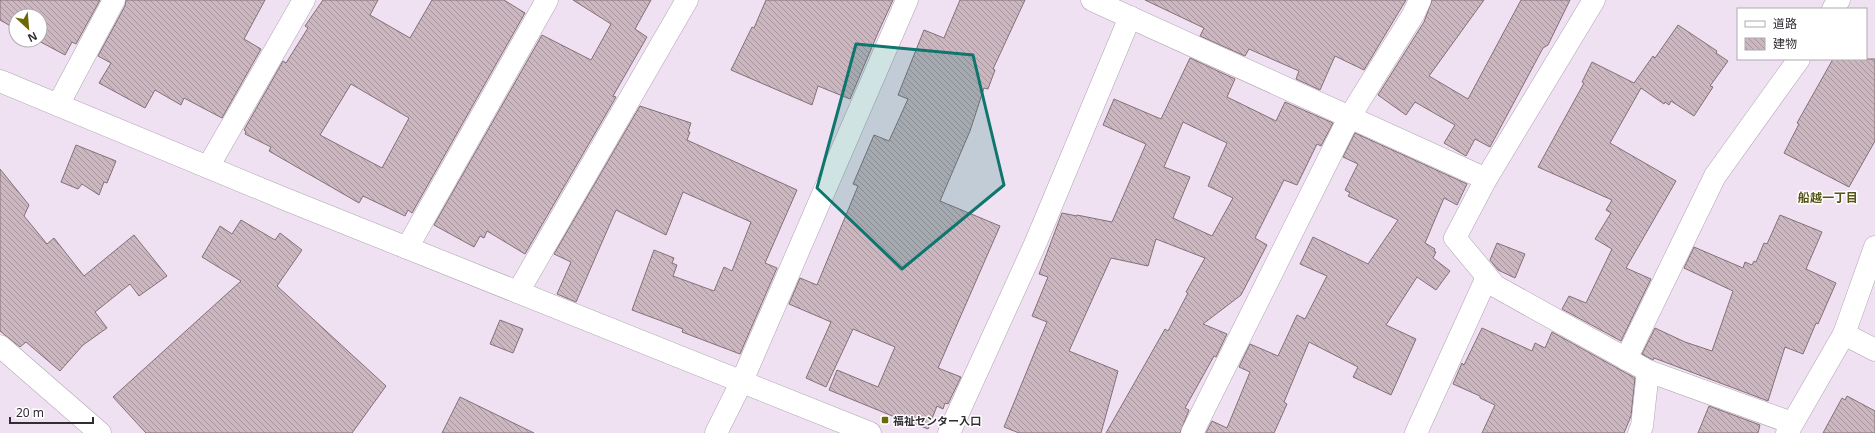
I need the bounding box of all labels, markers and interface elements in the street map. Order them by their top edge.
north arrow [8,8,48,48]
legend [1737,8,1867,60]
text: 道路 [1773,15,1797,32]
text: N [25,29,40,46]
text: 建物 [1773,35,1797,52]
district label: 船越一丁目 [1798,189,1858,206]
scale bar [10,399,93,425]
text: 20 m [16,404,44,421]
place label: 福祉センター入口 [893,413,981,428]
marker: 福祉センター入口 [880,415,890,425]

